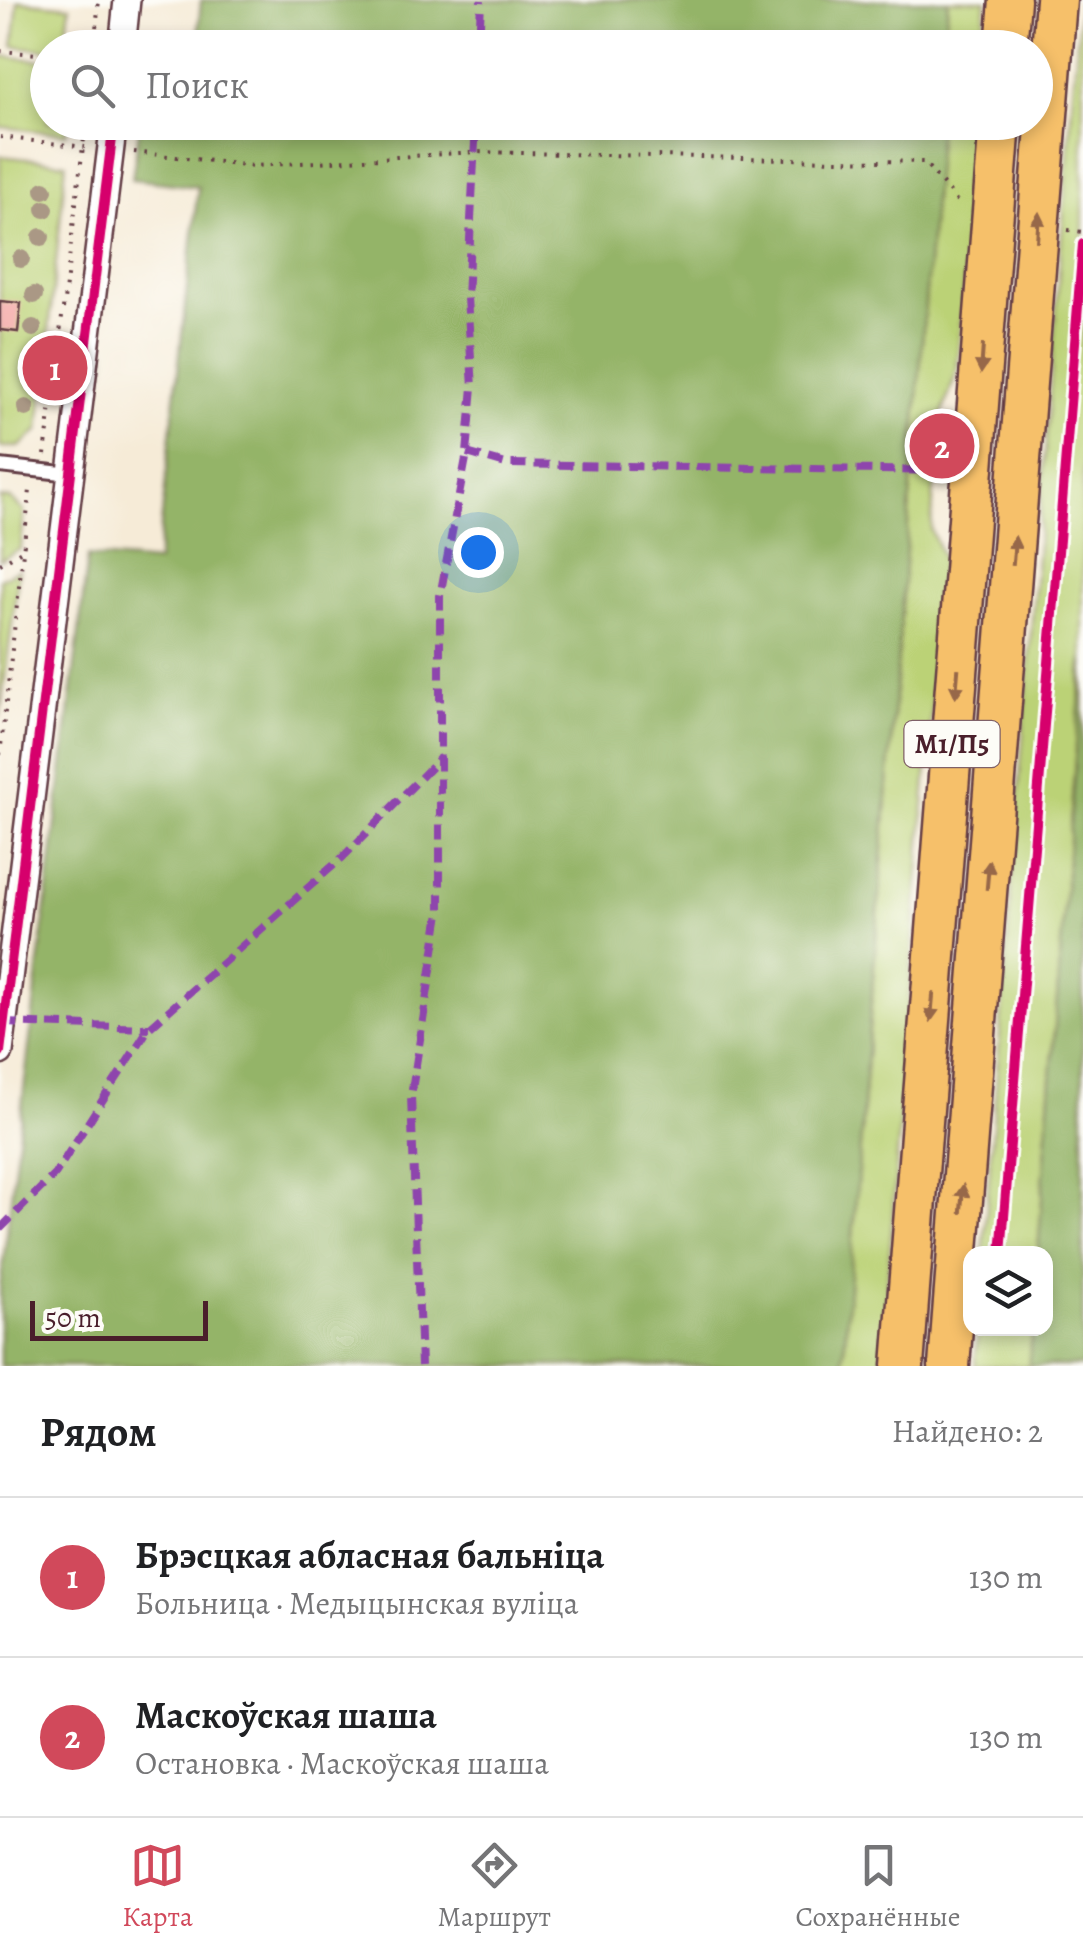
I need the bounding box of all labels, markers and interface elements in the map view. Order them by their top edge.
search box [30,30,1053,140]
icon: search [65,58,120,113]
text: Поиск [145,59,249,111]
one-way arrow [1031,211,1047,242]
pin: 1 [22,330,88,406]
one-way arrow [973,344,989,376]
pin: 2 [910,408,974,484]
your location [453,527,504,578]
one-way arrow [1006,535,1022,567]
one-way arrow [949,668,965,700]
road number: М1/П5 [904,721,1000,767]
one-way arrow [980,859,996,890]
one-way arrow [923,992,939,1024]
one-way arrow [955,1183,971,1214]
map controls [963,1246,1053,1336]
button: layers [963,1246,1053,1336]
scale bar [30,1296,208,1340]
text: 50 m [45,1299,101,1337]
text: Рядом [40,1403,157,1460]
text: Найдено: 2 [892,1409,1043,1453]
text: Брэсцкая абласная бальніца [135,1529,604,1581]
text: 1 [67,1555,78,1599]
text: 130 m [969,1555,1043,1599]
text: Больница · Медыцынская вуліца [135,1581,579,1625]
text: Маскоўская шаша [135,1689,437,1741]
text: 2 [65,1715,80,1759]
text: 130 m [969,1715,1043,1759]
text: Остановка · Маскоўская шаша [135,1741,549,1785]
tab: Карта [122,1838,193,1936]
tab: Маршрут [438,1838,551,1936]
tab: Сохранённые [796,1838,961,1936]

